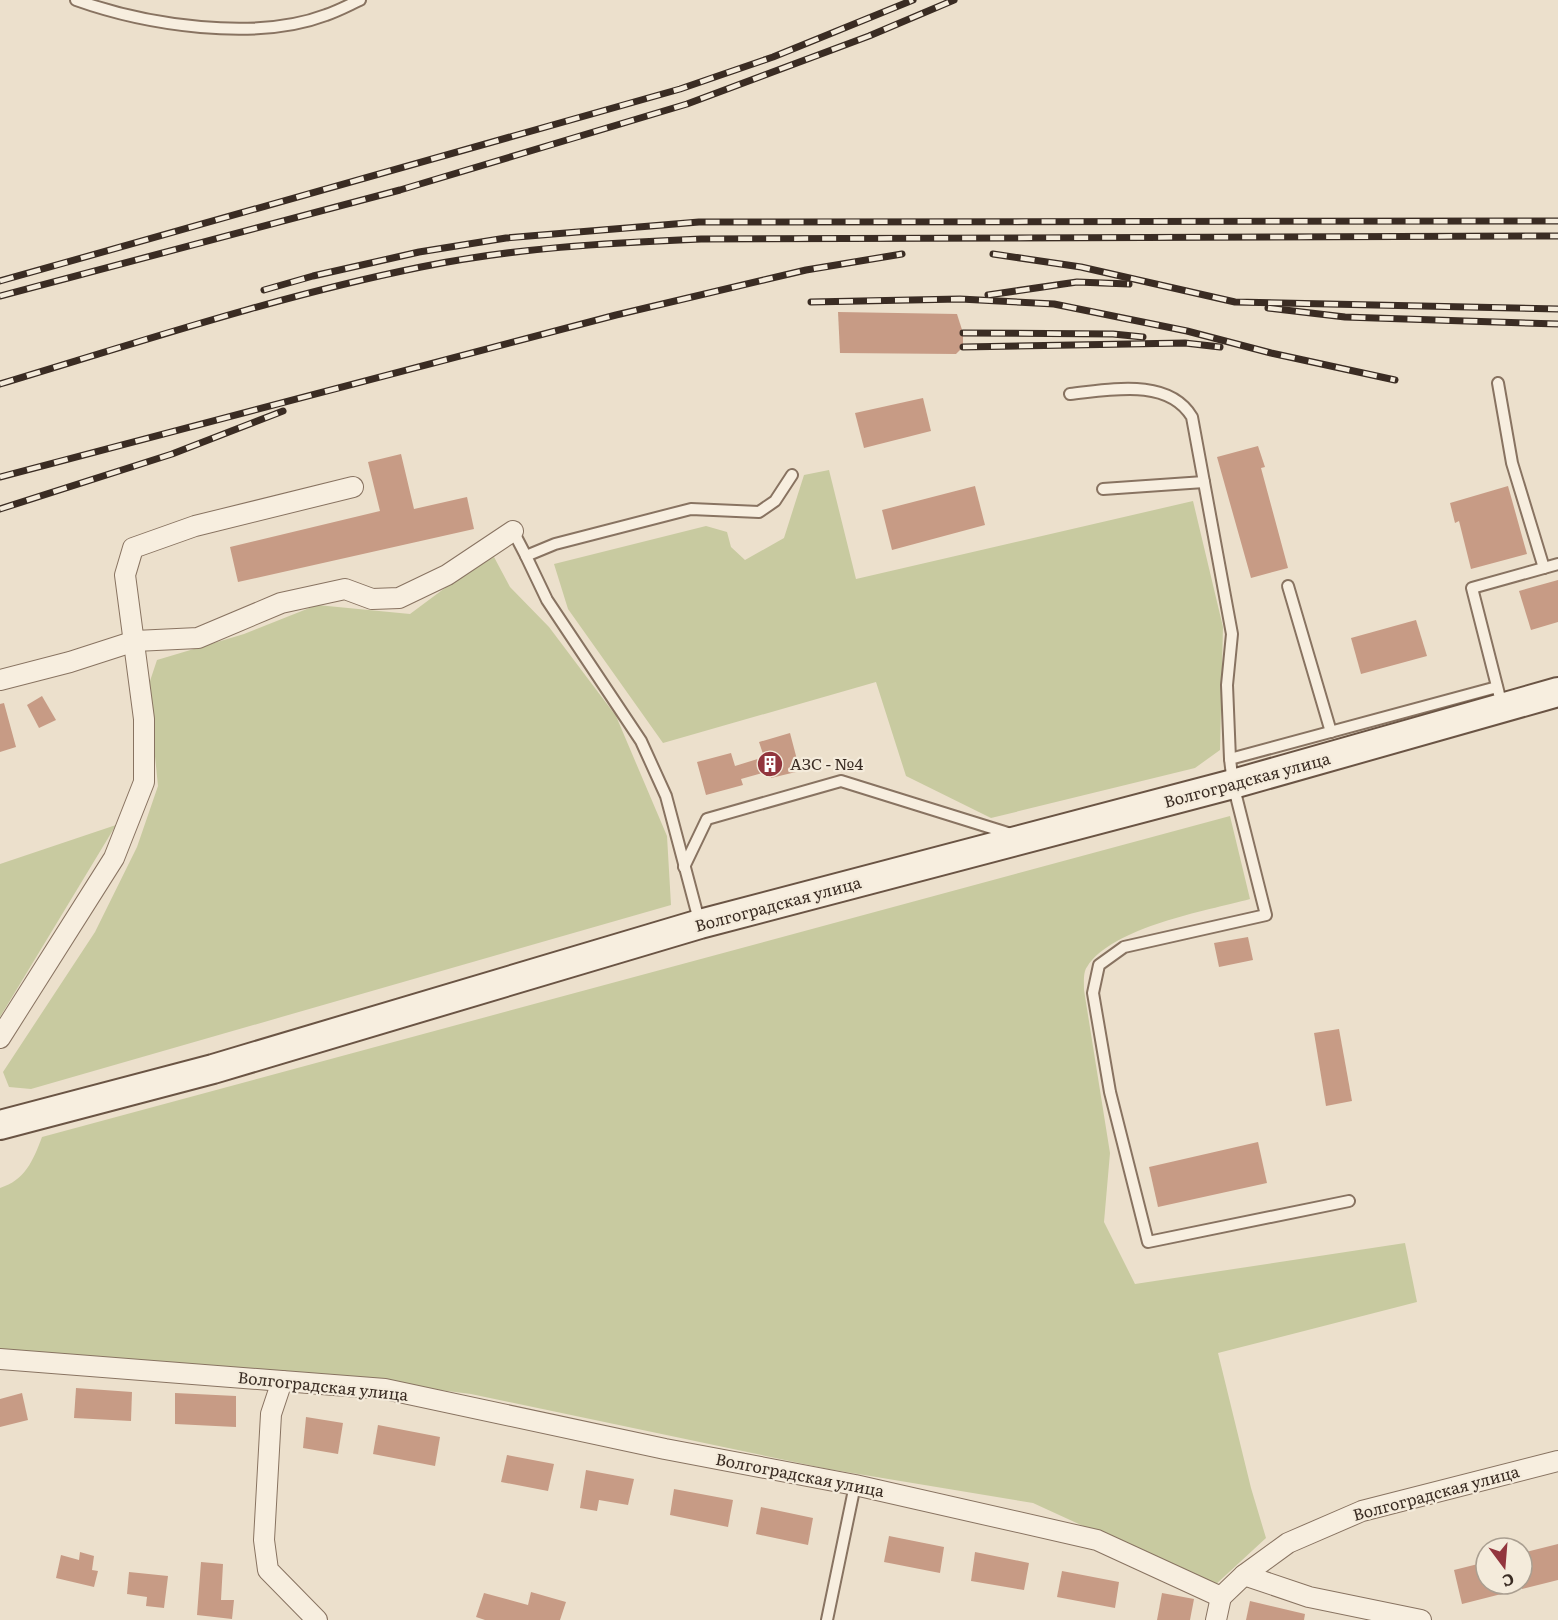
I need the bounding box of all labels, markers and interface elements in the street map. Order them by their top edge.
street label: Волгоградская улица [1161,745,1333,813]
building icon: АЗС - №4 [755,749,785,779]
place label: АЗС - №4 [790,751,863,775]
street label: Волгоградская улица [692,869,864,937]
street label: Волгоградская улица [237,1364,410,1406]
street label: Волгоградская улица [714,1446,887,1502]
street label: Волгоградская улица [1350,1458,1522,1526]
north arrow [1474,1536,1534,1596]
text: С [1500,1568,1517,1594]

